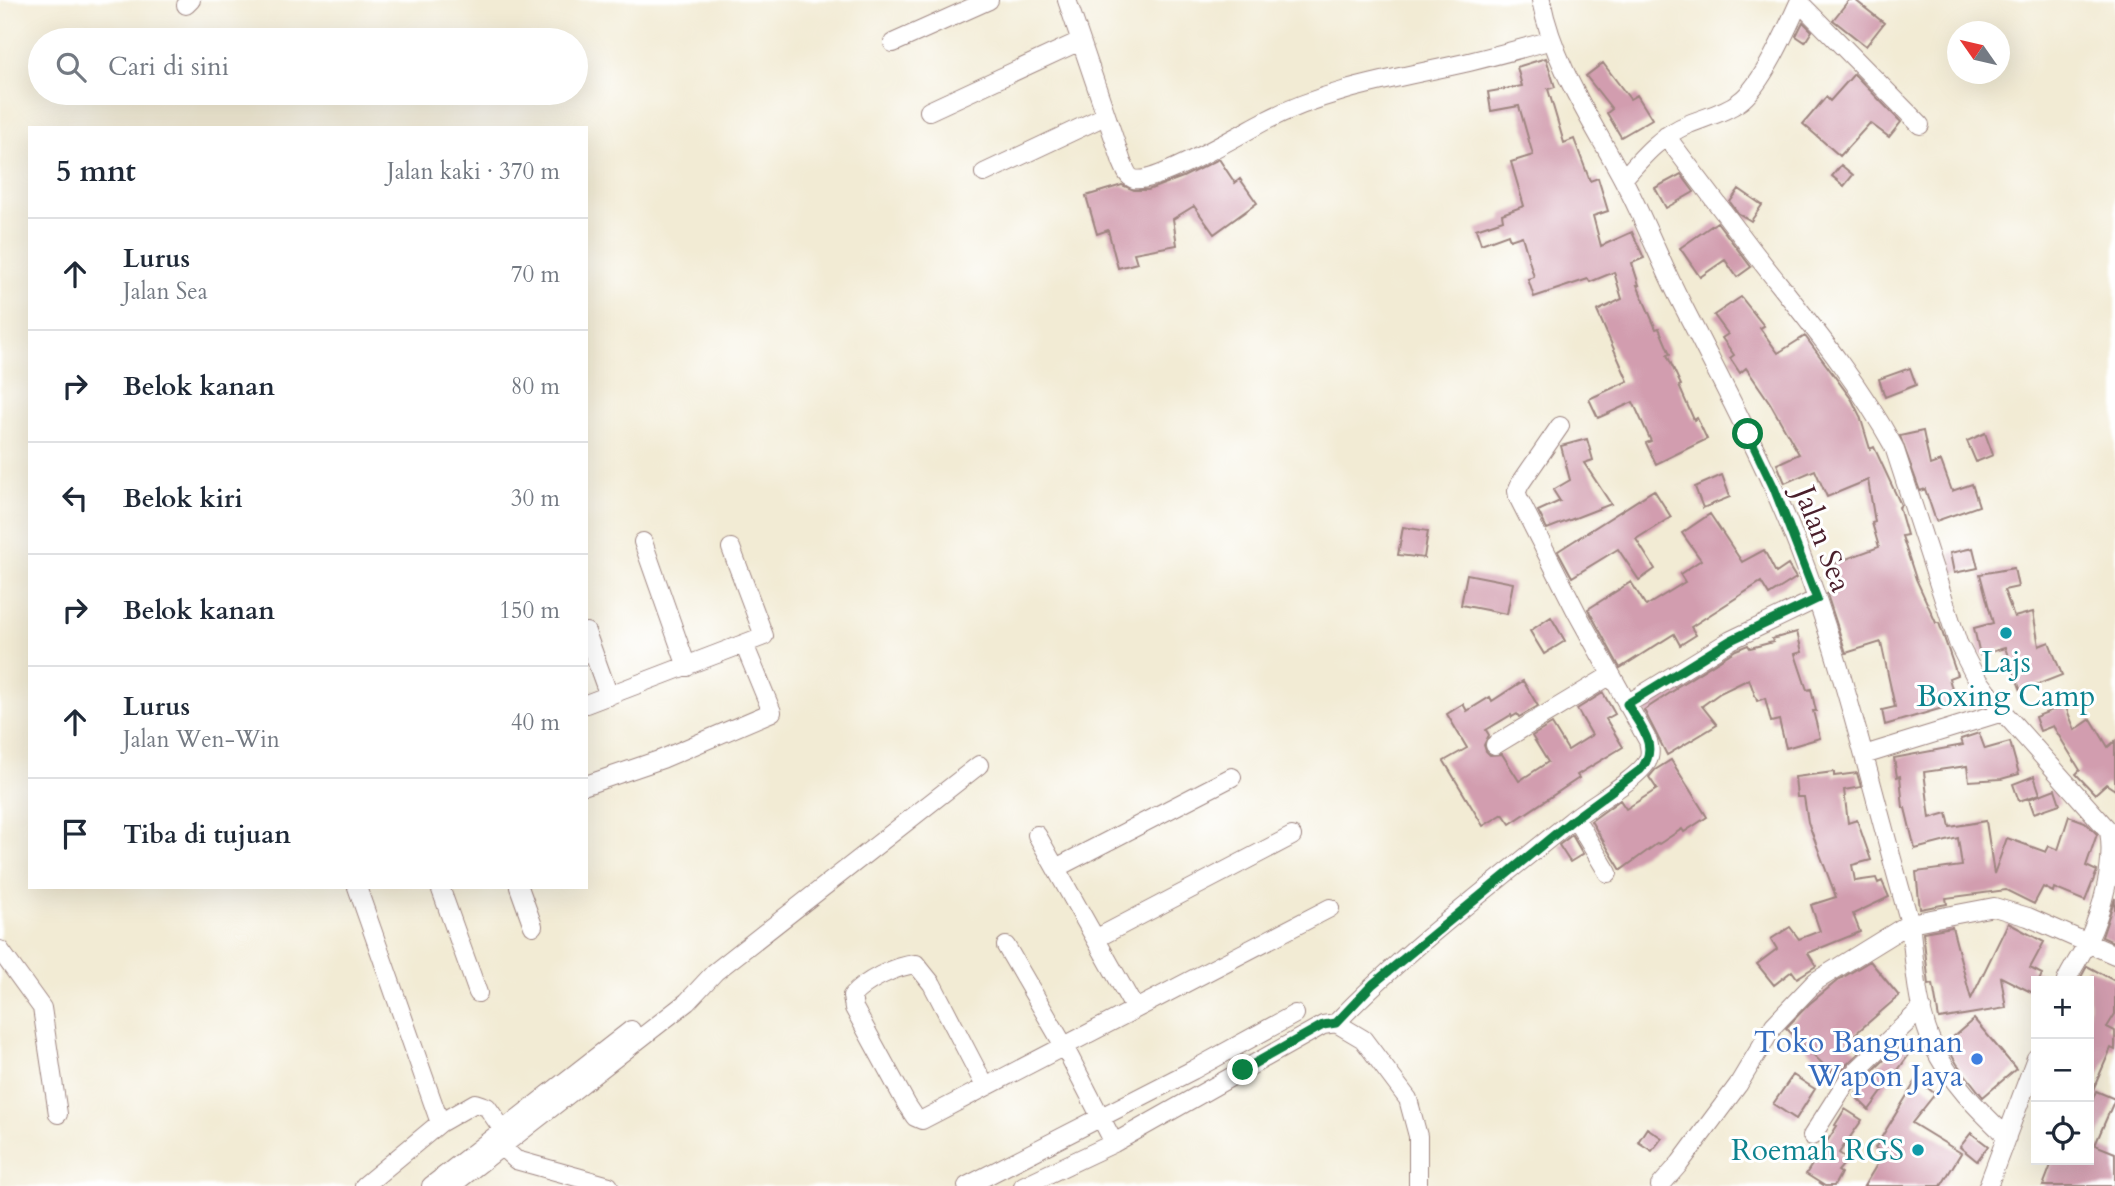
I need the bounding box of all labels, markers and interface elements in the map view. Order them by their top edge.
north arrow [1947,21,2010,84]
search box [28,28,588,105]
icon: search [52,48,90,86]
text: Cari di sini [108,49,229,84]
text: 5 mnt [56,151,136,192]
text: Jalan kaki · 370 m [387,156,560,187]
text: Lurus [123,241,190,276]
icon: ahead [56,255,94,293]
text: 70 m [511,259,560,290]
text: Jalan Sea [123,276,208,307]
icon: right [56,367,94,405]
text: Belok kanan [123,369,275,404]
text: 80 m [511,371,560,402]
route start [1732,418,1763,449]
street label: Jalan Sea [1782,477,1861,598]
icon: left [56,479,94,517]
text: Belok kiri [123,481,243,516]
text: 30 m [511,483,560,514]
icon: right [56,591,94,629]
text: Belok kanan [123,593,275,628]
text: 150 m [499,595,560,626]
marker: Lajs Boxing Camp [1998,625,2014,641]
place label: Lajs Boxing Camp [1916,642,2096,717]
text: Lurus [123,689,190,724]
icon: ahead [56,703,94,741]
text: 40 m [511,707,560,738]
text: Jalan Wen-Win [123,724,280,755]
icon: arrive [56,815,94,853]
text: Tiba di tujuan [123,817,291,852]
map controls [2031,976,2094,1165]
button: + [2031,976,2094,1039]
place label: Toko Bangunan Wapon Jaya [1754,1022,1963,1097]
button: − [2031,1039,2094,1102]
marker: Toko Bangunan Wapon Jaya [1969,1051,1985,1067]
route end [1227,1054,1258,1085]
button: locate [2031,1102,2094,1165]
place label: Roemah RGS [1731,1130,1904,1171]
marker: Roemah RGS [1910,1142,1926,1158]

